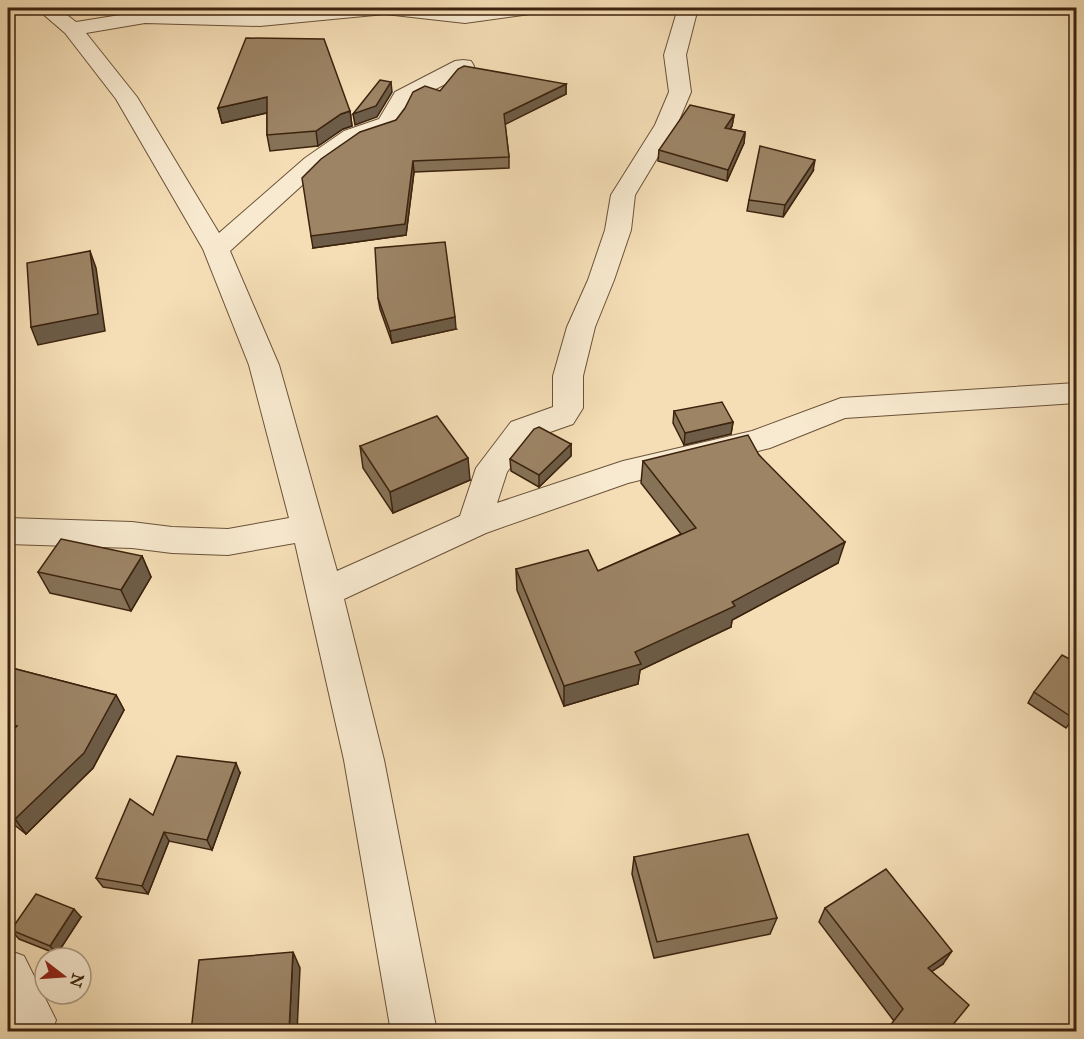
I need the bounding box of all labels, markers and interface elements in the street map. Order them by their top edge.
north arrow [33,946,93,1006]
text: N [66,971,88,990]

